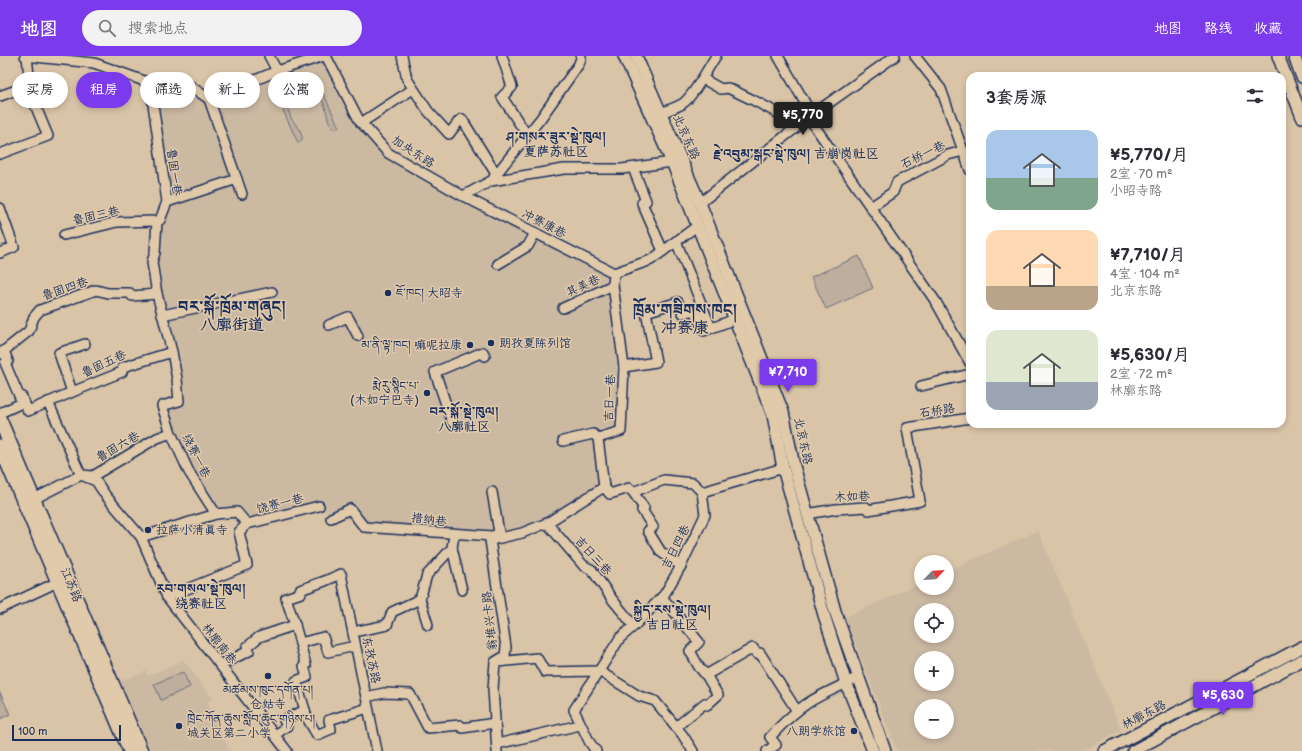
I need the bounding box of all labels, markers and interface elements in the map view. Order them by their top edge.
search box [82,10,362,46]
icon: search [96,17,118,39]
text: 地图 [20,18,58,41]
text: 搜索地点 [128,19,188,38]
text: 地图 [1154,20,1182,37]
text: 路线 [1204,20,1232,37]
text: 收藏 [1254,20,1282,37]
chip: 买房 [12,72,68,108]
chip: 租房 [76,72,132,108]
chip: 筛选 [140,72,196,108]
chip: 新上 [204,72,260,108]
chip: 公寓 [268,72,324,108]
icon: filters [1244,85,1266,107]
text: 3套房源 [986,88,1047,108]
pin: ¥5,770 [770,102,836,136]
text: ¥5,770 [783,107,823,123]
street label: 北京东路 [669,112,703,162]
district label: ཤ་གསར་ཟུར་སྡེ་ཁུལ། 夏萨苏社区 [505,126,606,160]
street label: 加央东路 [389,133,437,171]
street label: 石桥一巷 [898,138,948,172]
district label: རྗེ་འབུམ་སྒང་སྡེ་ཁུལ། 吉崩岗社区 [713,143,879,165]
text: ¥5,770/月 [1110,145,1189,165]
icon: home [1018,146,1066,194]
street label: 鲁固一巷 [163,147,185,197]
text: 2室 · 70 m² [1110,166,1173,182]
text: 小昭寺路 [1110,183,1162,199]
street label: 鲁固三巷 [71,204,121,228]
street label: 冲赛康巷 [519,206,569,242]
text: ¥7,710/月 [1110,245,1186,265]
icon: home [1018,246,1066,294]
text: 4室 · 104 m² [1110,266,1180,282]
street label: 其美巷 [564,272,602,300]
street label: 鲁固四巷 [40,274,90,304]
place label: ཇོ་ཁང། 大昭寺 [395,283,463,303]
text: 北京东路 [1110,283,1162,299]
marker: ཇོ་ཁང། 大昭寺 [383,288,393,298]
district label: བར་སྐོ་ཁྲོམ་གཞུང། 八廓街道 [178,292,286,335]
district label: ཁྲོམ་གཟིགས་ཁང། 冲赛康 [633,297,738,338]
place label: མ་ནི་ལྟ་ཁང། 嘛呢拉康 [361,336,462,355]
place label: 朗孜夏陈列馆 [499,336,571,351]
marker: 朗孜夏陈列馆 [486,338,496,348]
marker: མ་ནི་ལྟ་ཁང། 嘛呢拉康 [465,340,475,350]
text: ¥5,630/月 [1110,345,1190,365]
icon: home [1018,346,1066,394]
street label: 鲁固五巷 [79,347,129,381]
pin: ¥7,710 [755,359,821,393]
text: ¥7,710 [769,364,807,380]
text: 2室 · 72 m² [1110,366,1173,382]
street label: 吉日一巷 [601,374,619,422]
place label: རྨེ་རུ་སྙིང་པ་ (木如宁巴寺) [350,377,419,408]
text: 林廓东路 [1110,383,1162,399]
marker: རྨེ་རུ་སྙིང་པ་ (木如宁巴寺) [422,388,432,398]
district label: བར་སྐོ་སྡེ་ཁུལ། 八廓社区 [429,401,499,435]
street label: 石桥路 [918,401,956,421]
street label: 北京东路 [791,416,815,466]
street label: 鲁固六巷 [93,429,143,465]
street label: 绕赛一巷 [178,431,214,481]
street label: 木如巷 [834,489,870,505]
street label: 饶赛一巷 [255,491,305,517]
street label: 措纳巷 [410,510,448,530]
street label: 吉日四巷 [658,522,694,572]
place label: 拉萨小清真寺 [156,523,228,538]
marker: 拉萨小清真寺 [143,525,153,535]
street label: 吉日三巷 [571,533,615,579]
north arrow [914,555,954,595]
map controls [914,555,954,739]
street label: 江苏路 [57,565,85,605]
district label: རབ་གསལ་སྡེ་ཁུལ། 绕赛社区 [156,578,246,612]
street label: 翁堆兴卡路 [479,590,501,652]
district label: སྐྱིད་རས་སྡེ་ཁུལ། 吉日社区 [633,599,711,633]
button: locate [914,603,954,643]
street label: 林廓南巷 [198,620,240,668]
street label: 东孜苏路 [359,635,383,685]
button: + [914,651,954,691]
marker: མཚམས་ཁུང་དགོན་པ། 仓姑寺 [263,671,273,681]
place label: མཚམས་ཁུང་དགོན་པ། 仓姑寺 [223,680,313,712]
pin: ¥5,630 [1190,682,1256,716]
text: ¥5,630 [1202,687,1244,703]
street label: 林廓东路 [1119,697,1169,733]
button: − [914,699,954,739]
place label: ཁྲེང་ཀོན་ཆུས་སློབ་ཆུང་གཉིས་པ། 城关区第二小学 [187,709,315,741]
marker: ཁྲེང་ཀོན་ཆུས་སློབ་ཆུང་གཉིས་པ། 城关区第二小学 [174,721,184,731]
scale bar [12,723,121,742]
place label: 八朗学旅馆 [786,724,846,739]
text: 100 m [18,725,47,738]
marker: 八朗学旅馆 [849,726,859,736]

